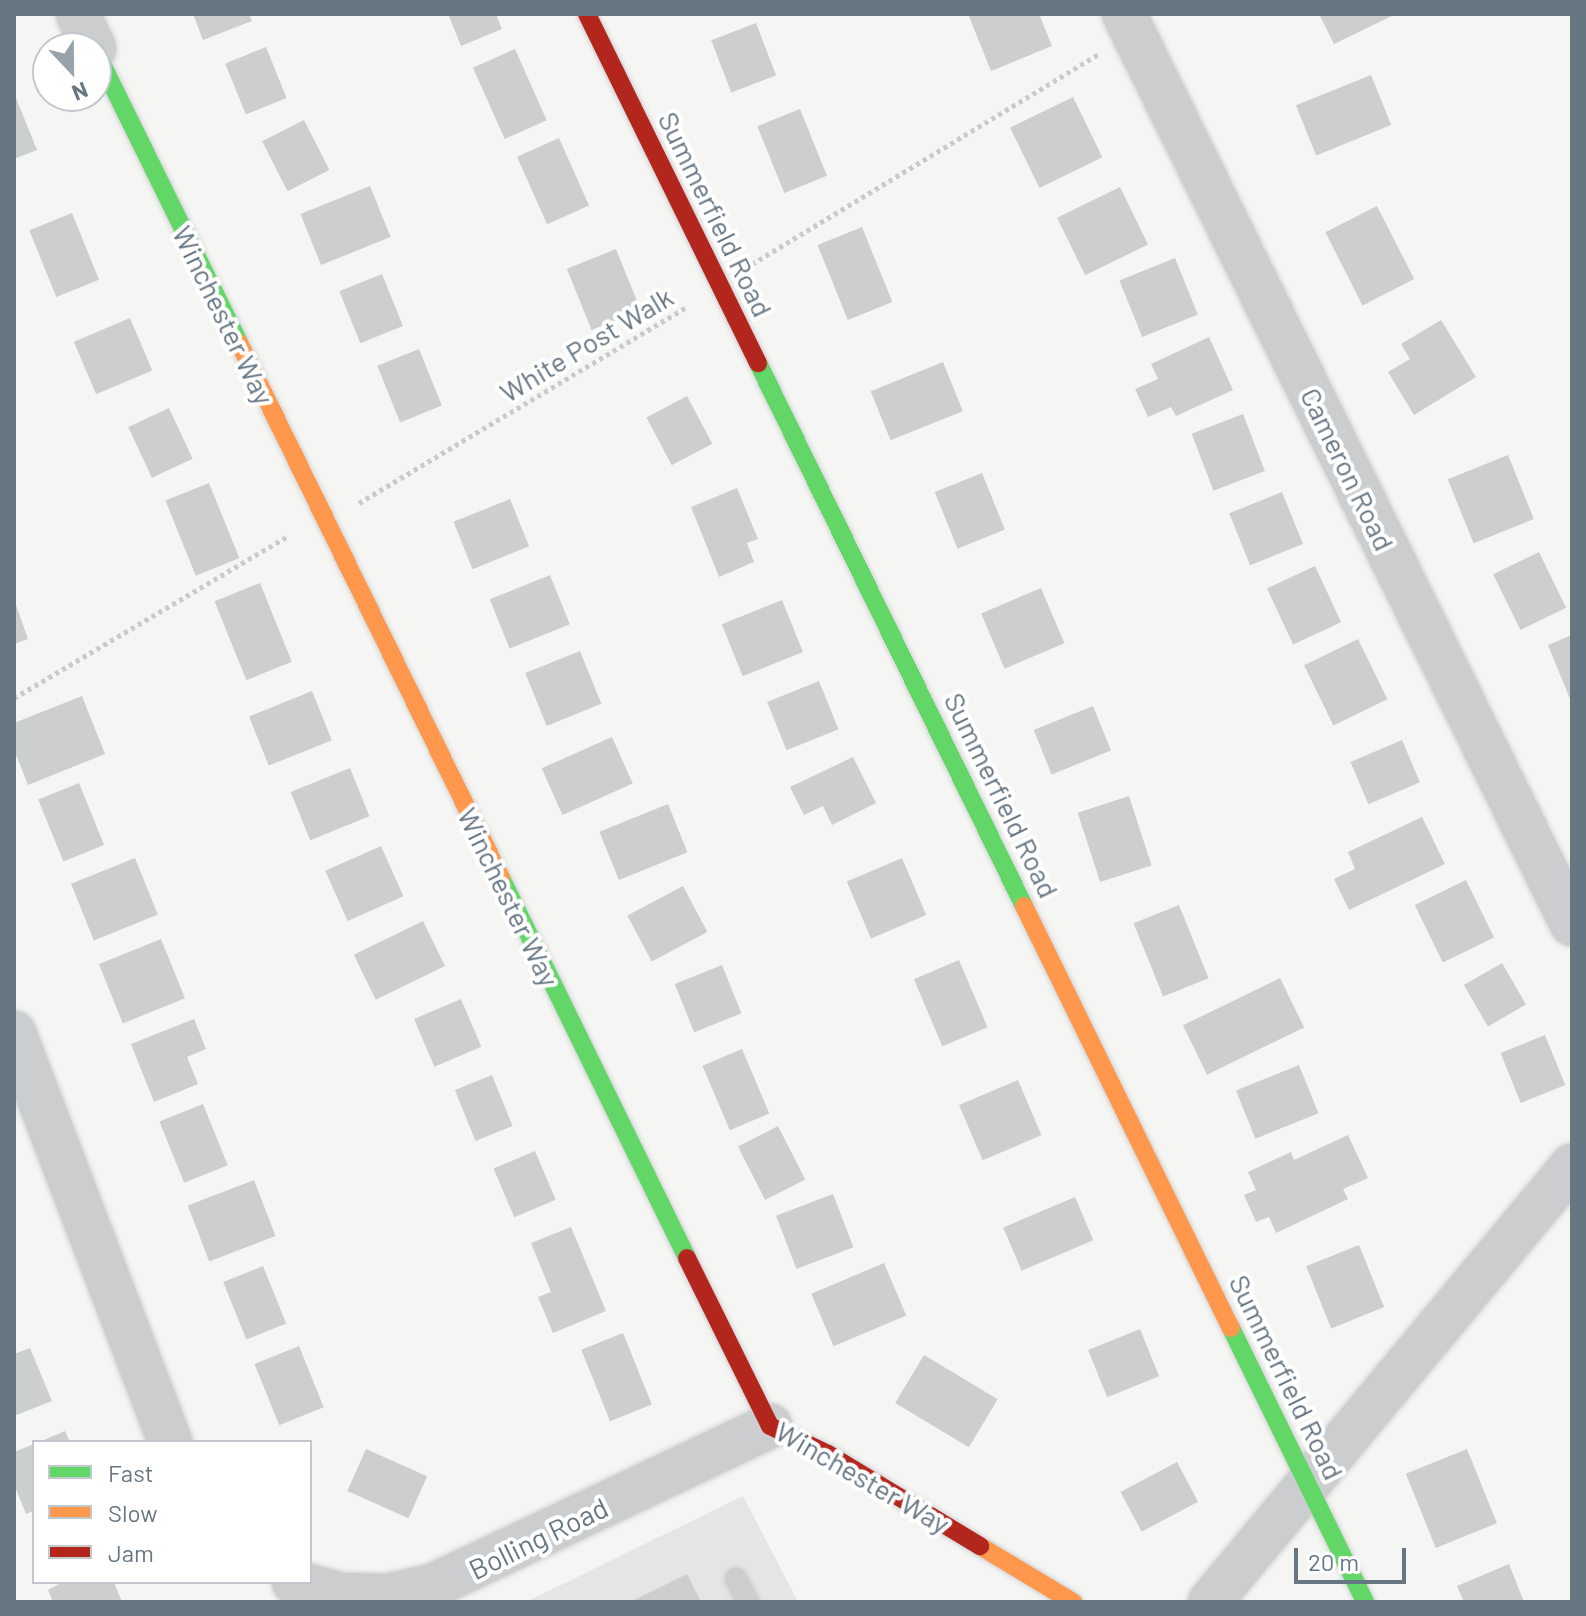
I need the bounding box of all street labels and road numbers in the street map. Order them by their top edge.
street label: Summerfield Road [652,106,780,322]
street label: Winchester Way [166,220,282,410]
street label: White Post Walk [493,279,679,409]
street label: Cameron Road [1294,382,1402,556]
street label: Summerfield Road [938,687,1066,903]
street label: Winchester Way [451,802,567,992]
street label: Summerfield Road [1223,1269,1351,1485]
street label: Winchester Way [770,1414,956,1540]
street label: Bolling Road [463,1490,613,1586]

